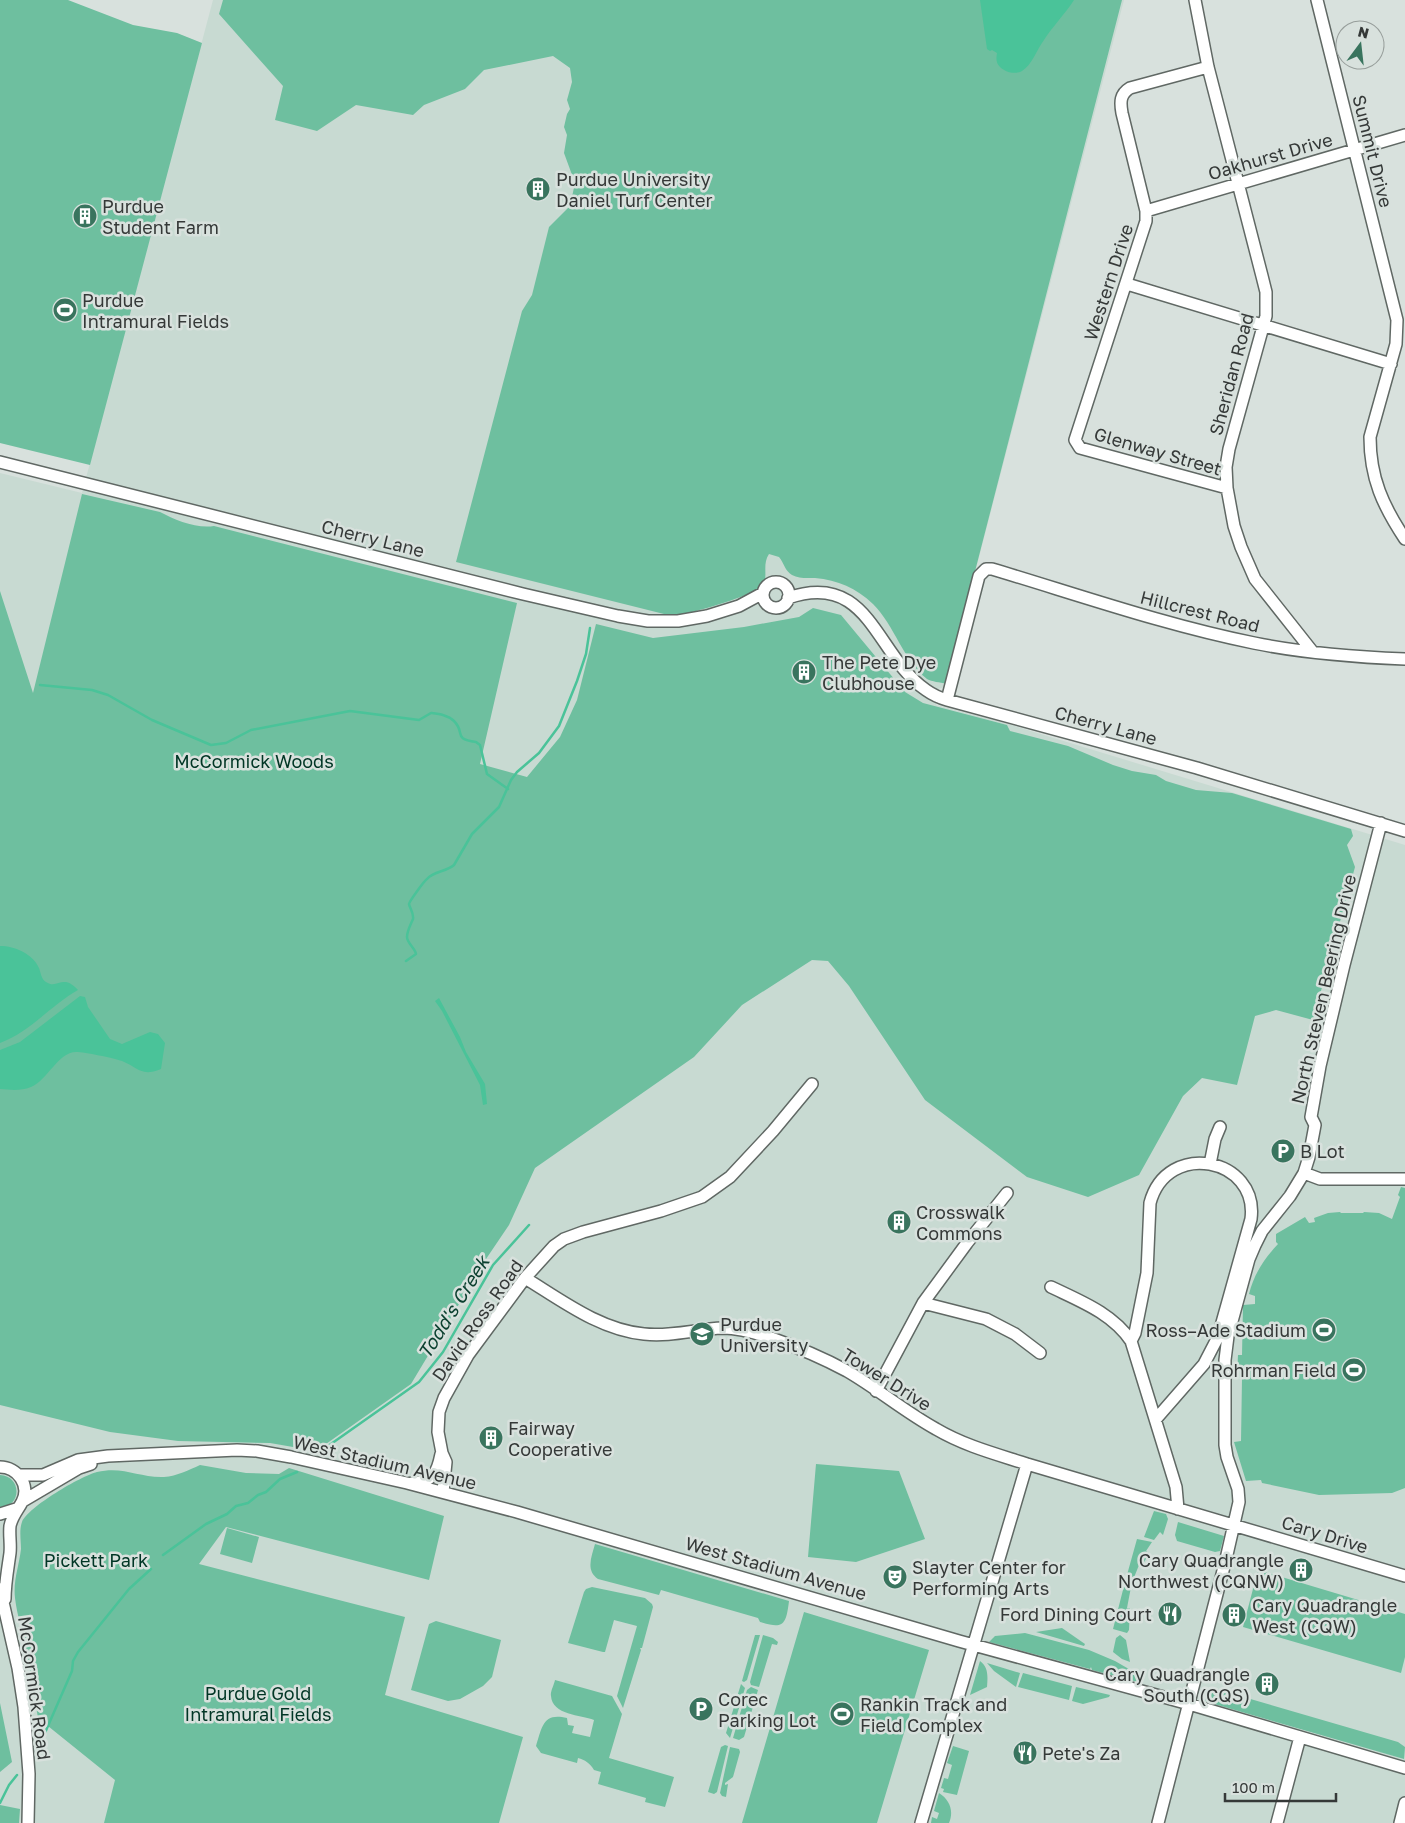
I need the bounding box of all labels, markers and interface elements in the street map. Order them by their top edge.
north arrow [1335,20,1385,70]
text: N [1356,22,1371,42]
street label: Summit Drive [1348,92,1398,210]
street label: Oakhurst Drive [1205,128,1335,184]
place label: Purdue University Daniel Turf Center [556,168,712,211]
building icon: Purdue University Daniel Turf Center [525,176,551,202]
place label: Purdue Student Farm [102,195,219,238]
building icon: Purdue Student Farm [72,203,98,229]
street label: Western Drive [1079,221,1137,343]
place label: Purdue Intramural Fields [82,289,229,332]
sports icon: Purdue Intramural Fields [52,297,78,323]
street label: Sheridan Road [1204,310,1258,438]
street label: Glenway Street [1092,422,1224,480]
street label: Cherry Lane [319,515,427,561]
street label: Hillcrest Road [1138,586,1262,636]
place label: The Pete Dye Clubhouse [822,651,936,694]
building icon: The Pete Dye Clubhouse [791,659,817,685]
street label: Cherry Lane [1052,701,1160,749]
park label: McCormick Woods [174,750,334,772]
street label: North Steven Beering Drive [1286,872,1360,1106]
parking icon: B Lot [1270,1138,1296,1164]
place label: B Lot [1300,1140,1345,1162]
place label: Crosswalk Commons [916,1201,1005,1244]
building icon: Crosswalk Commons [886,1209,912,1235]
water label: Todd's Creek [412,1249,495,1363]
street label: David Ross Road [427,1255,527,1385]
place label: Purdue University [720,1313,808,1356]
sports icon: Ross–Ade Stadium [1311,1317,1337,1343]
place label: Ross–Ade Stadium [1145,1319,1306,1341]
school or university icon: Purdue University [689,1321,715,1347]
street label: Tower Drive [838,1343,936,1415]
sports icon: Rohrman Field [1341,1357,1367,1383]
place label: Rohrman Field [1211,1359,1336,1381]
place label: Fairway Cooperative [508,1417,612,1460]
building icon: Fairway Cooperative [478,1425,504,1451]
street label: West Stadium Avenue [291,1430,479,1494]
street label: Cary Drive [1279,1510,1371,1558]
street label: West Stadium Avenue [683,1532,869,1604]
park label: Pickett Park [44,1549,148,1571]
place label: Cary Quadrangle Northwest (CQNW) [1118,1549,1284,1592]
place label: Slayter Center for Performing Arts [912,1556,1066,1599]
building icon: Cary Quadrangle Northwest (CQNW) [1288,1557,1314,1583]
theatre icon: Slayter Center for Performing Arts [882,1564,908,1590]
place label: Cary Quadrangle West (CQW) [1252,1594,1397,1637]
restaurant icon: Ford Dining Court [1157,1601,1183,1627]
building icon: Cary Quadrangle West (CQW) [1221,1602,1247,1628]
place label: Ford Dining Court [1000,1603,1152,1625]
street label: McCormick Road [14,1615,56,1761]
place label: Cary Quadrangle South (CQS) [1105,1663,1250,1706]
building icon: Cary Quadrangle South (CQS) [1254,1671,1280,1697]
park label: Purdue Gold Intramural Fields [184,1682,332,1725]
place label: Corec Parking Lot [718,1688,817,1731]
place label: Rankin Track and Field Complex [860,1693,1007,1736]
parking icon: Corec Parking Lot [688,1696,714,1722]
sports icon: Rankin Track and Field Complex [829,1701,855,1727]
restaurant icon: Pete's Za [1012,1740,1038,1766]
place label: Pete's Za [1042,1742,1120,1764]
scale bar [1225,1770,1336,1802]
text: 100 m [1232,1778,1275,1796]

